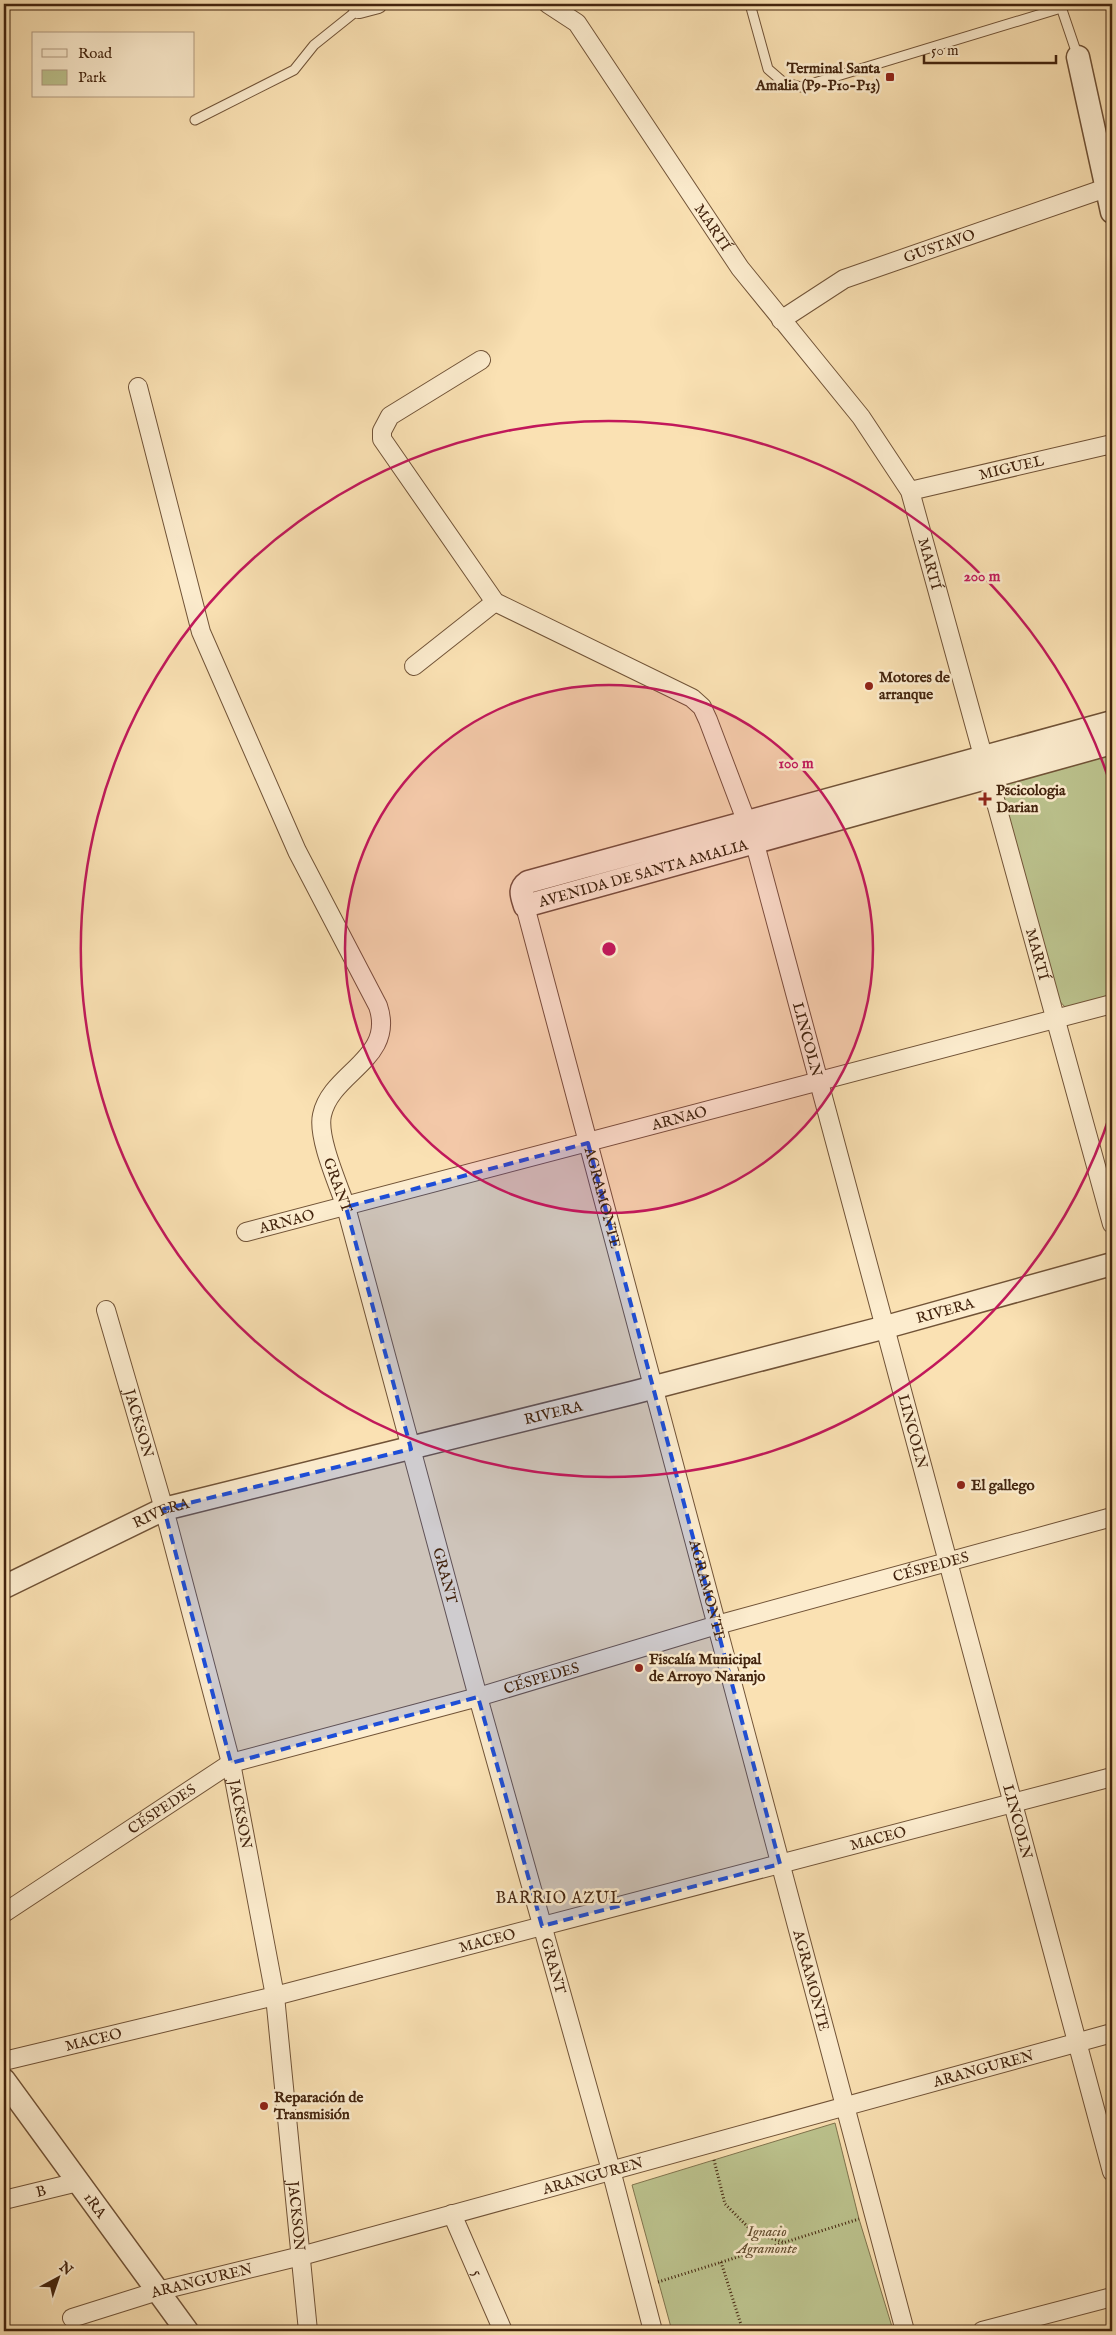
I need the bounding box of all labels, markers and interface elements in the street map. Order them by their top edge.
legend [32,32,195,98]
scale bar [924,32,1056,64]
text: 50 m [931,41,959,60]
text: Road [78,44,113,63]
place label: Terminal Santa Amalia (P9-P10-P13) [755,59,881,95]
text: Park [78,68,108,87]
marker: Terminal Santa Amalia (P9-P10-P13) [884,71,896,83]
street label: MARTÍ [690,200,735,255]
street label: GUSTAVO [901,225,978,268]
street label: MIGUEL [977,451,1046,485]
street label: MARTÍ [913,536,946,592]
text: 200 m [964,567,1001,586]
place label: Motores de arranque [879,668,950,704]
marker: Motores de arranque [863,680,875,692]
text: 100 m [778,754,814,773]
place label: Pscicologia Darian [996,781,1066,817]
marker: Pscicologia Darian [978,792,992,806]
street label: AVENIDA DE SANTA AMALIA [536,835,751,912]
street label: MARTÍ [1021,926,1053,983]
centre of rings [600,940,618,958]
street label: LINCOLN [788,1000,826,1079]
street label: ARNAO [649,1102,709,1135]
street label: AGRAMONTE [580,1144,625,1251]
street label: GRANT [319,1155,356,1215]
street label: ARNAO [256,1205,317,1238]
street label: RIVERA [914,1294,977,1328]
street label: JACKSON [119,1385,157,1460]
street label: LINCOLN [893,1392,932,1471]
street label: RIVERA [522,1396,585,1429]
place label: El gallego [971,1476,1035,1495]
marker: El gallego [955,1479,967,1491]
street label: RIVERA [130,1494,192,1533]
street label: AGRAMONTE [684,1537,729,1643]
street label: GRANT [428,1546,461,1606]
street label: CÉSPEDES [891,1548,971,1586]
place label: Fiscalía Municipal de Arroyo Naranjo [649,1650,765,1686]
street label: CÉSPEDES [502,1658,582,1699]
marker: Fiscalía Municipal de Arroyo Naranjo [633,1662,645,1674]
street label: JACKSON [224,1776,256,1850]
street label: CÉSPEDES [124,1780,200,1839]
street label: LINCOLN [998,1782,1036,1861]
street label: MACEO [848,1822,908,1855]
district label: BARRIO AZUL [495,1889,623,1909]
street label: MACEO [457,1924,518,1957]
street label: AGRAMONTE [788,1927,834,2033]
street label: GRANT [536,1936,570,1996]
street label: MACEO [63,2024,124,2056]
street label: ARANGUREN [930,2046,1036,2092]
place label: Reparación de Transmisión [273,2088,363,2124]
marker: Reparación de Transmisión [258,2100,270,2112]
street label: ARANGUREN [539,2153,645,2199]
street label: JACKSON [283,2178,309,2252]
street label: B [34,2181,48,2202]
street label: 1RA [79,2189,111,2223]
park label: Ignacio Agramonte [735,2222,797,2259]
north arrow [32,2252,82,2302]
text: N [55,2257,76,2280]
street label: ARANGUREN [148,2259,254,2303]
street label: 5 [467,2267,487,2280]

